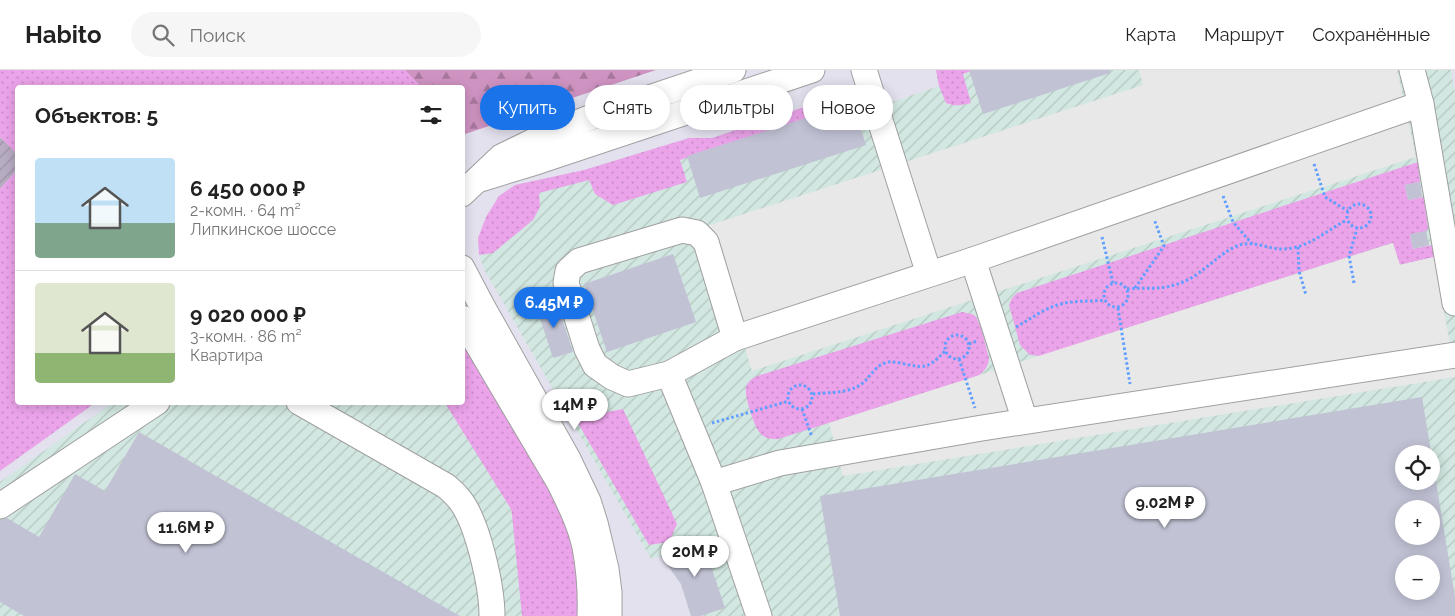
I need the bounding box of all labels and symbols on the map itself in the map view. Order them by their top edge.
pin: 6.45M ₽ [508,286,600,329]
pin: 14M ₽ [540,388,610,431]
pin: 9.02M ₽ [1119,486,1211,529]
pin: 11.6M ₽ [140,512,232,554]
pin: 20M ₽ [660,536,730,578]

